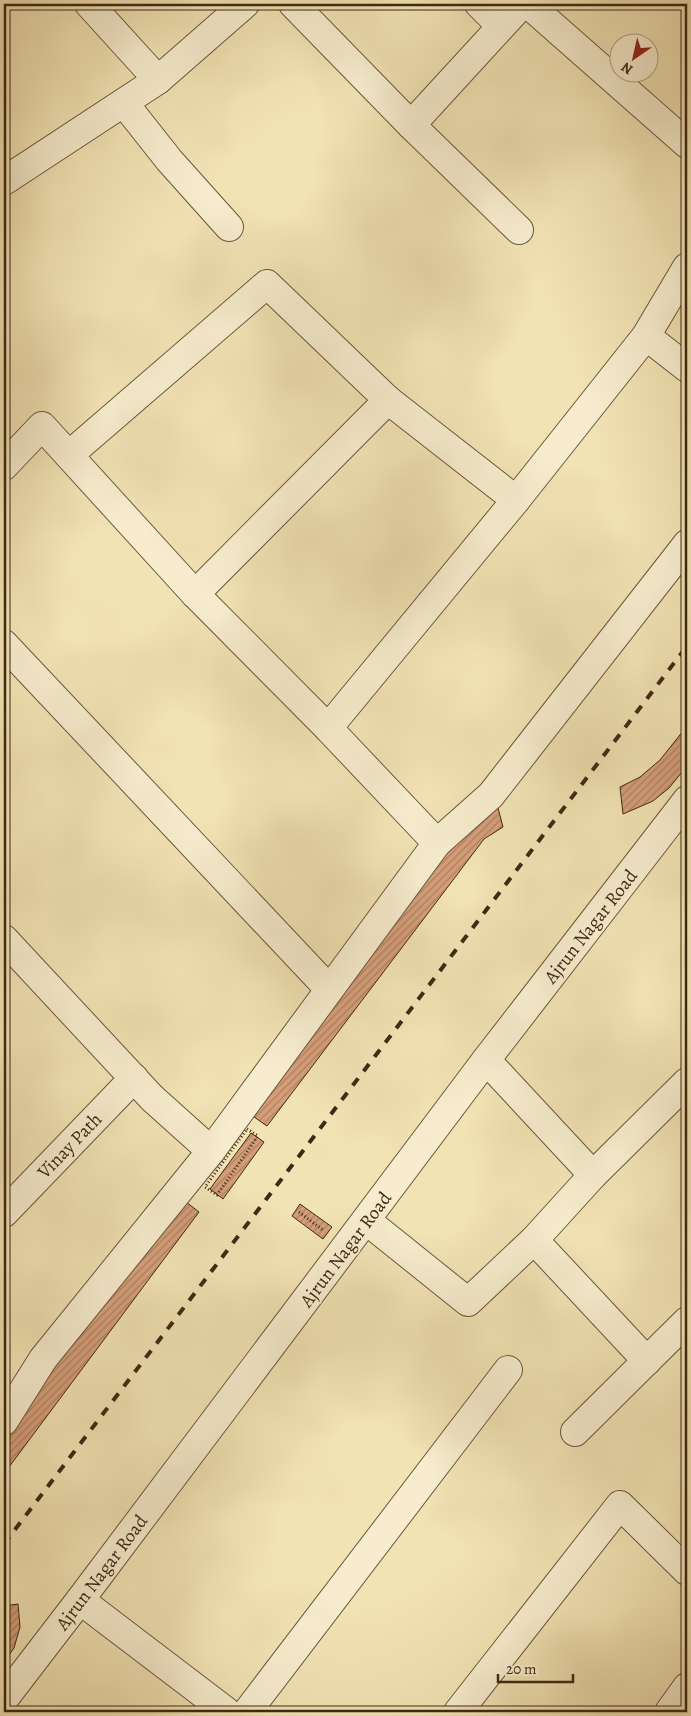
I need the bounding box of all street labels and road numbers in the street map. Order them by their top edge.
street label: Ajrun Nagar Road [537,863,644,990]
street label: Vinay Path [31,1107,108,1185]
street label: Ajrun Nagar Road [293,1186,398,1314]
street label: Ajrun Nagar Road [49,1509,154,1637]

